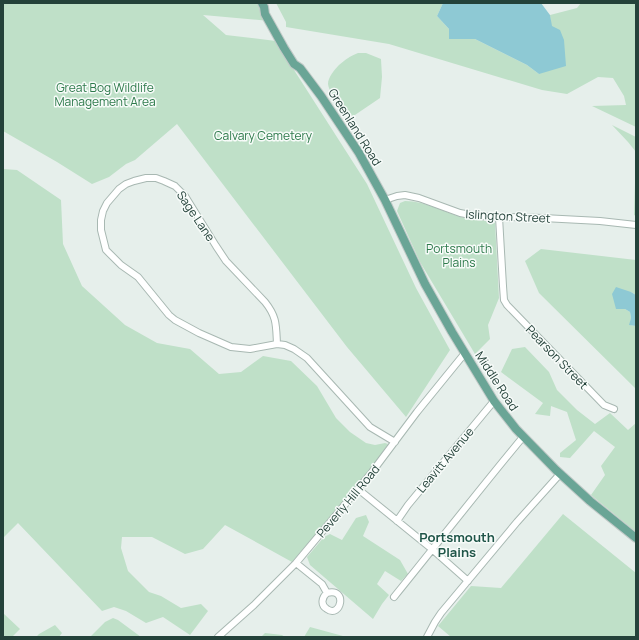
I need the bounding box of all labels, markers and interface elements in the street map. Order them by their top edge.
park label: Great Bog Wildlife Management Area [54,79,156,110]
street label: Greenland Road [324,85,386,169]
park label: Calvary Cemetery [214,127,313,144]
street label: Sage Lane [173,187,219,245]
street label: Islington Street [465,205,551,227]
park label: Portsmouth Plains [426,240,492,271]
street label: Pearson Street [522,321,592,393]
street label: Middle Road [471,348,523,414]
street label: Leavitt Avenue [413,424,477,496]
street label: Peverly Hill Road [313,461,383,541]
district label: Portsmouth Plains [419,528,495,561]

